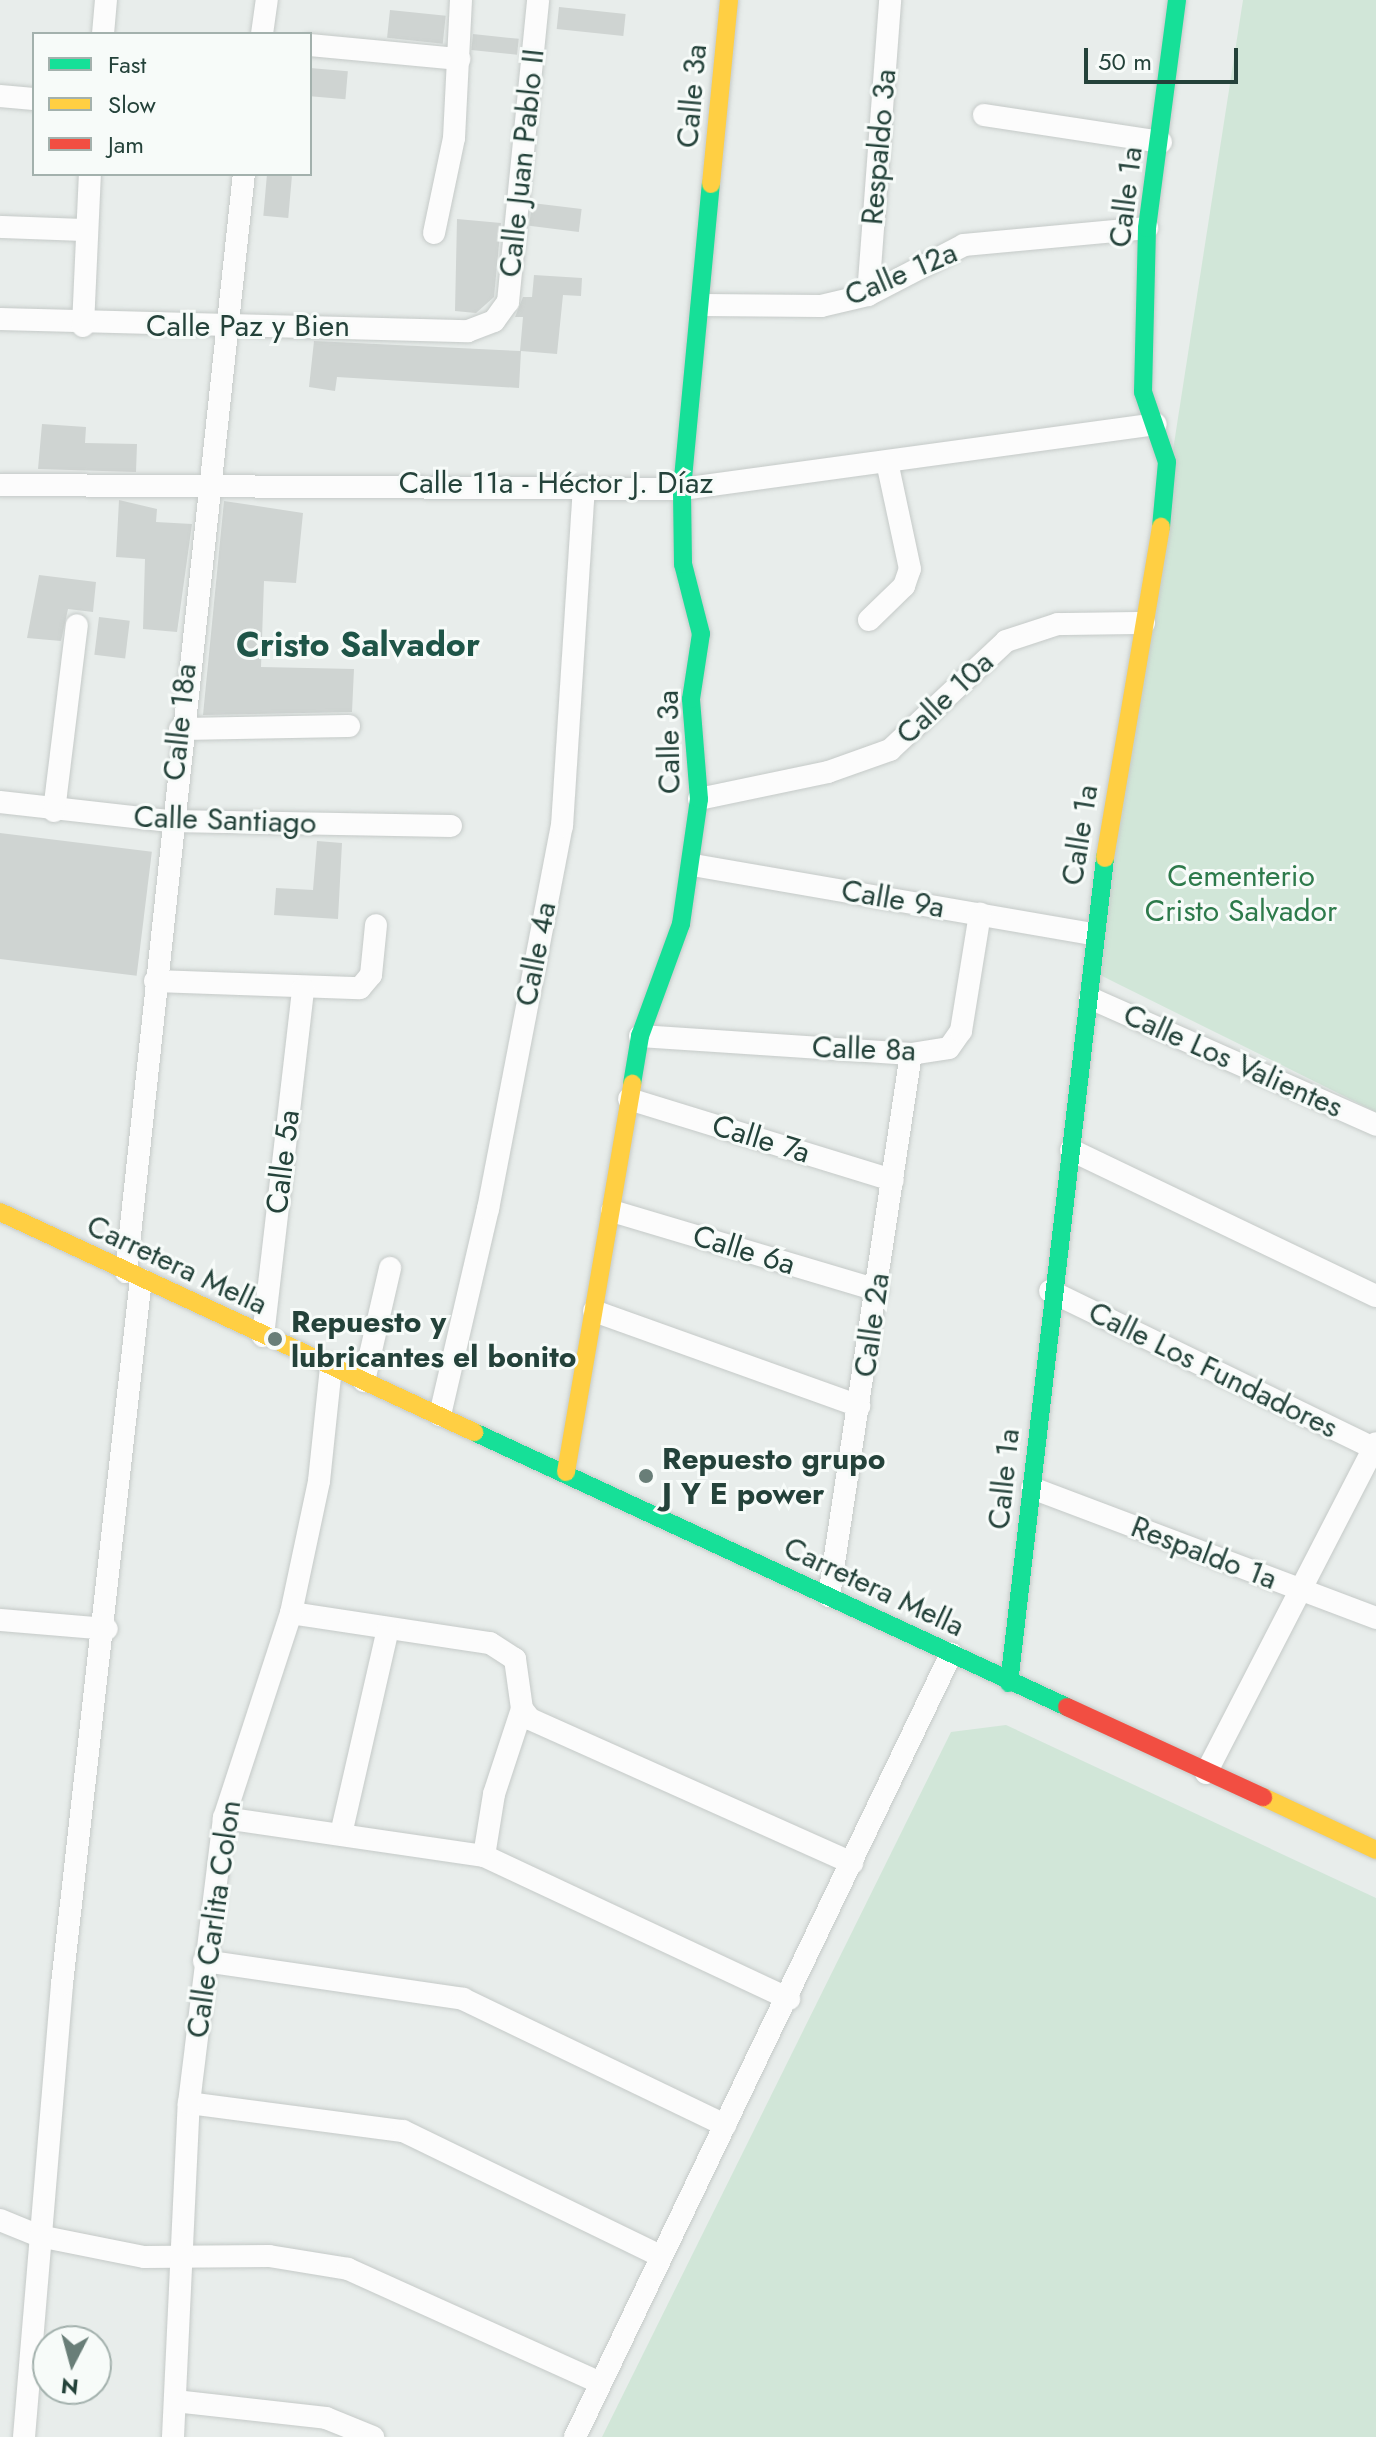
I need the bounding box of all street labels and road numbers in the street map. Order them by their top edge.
street label: Calle 3a [670,43,714,149]
street label: Calle Juan Pablo II [492,47,552,279]
street label: Respaldo 3a [854,68,904,226]
street label: Calle 1a [1102,145,1150,249]
street label: Calle 12a [840,234,962,314]
street label: Calle Paz y Bien [146,308,350,344]
street label: Calle 11a - Héctor J. Díaz [399,465,713,501]
street label: Calle 10a [889,644,1001,752]
street label: Calle 18a [156,662,204,782]
street label: Calle 3a [650,690,688,794]
street label: Calle 1a [1054,782,1106,888]
street label: Calle Santiago [133,799,317,841]
street label: Calle 9a [839,872,947,926]
street label: Calle 4a [508,899,564,1009]
street label: Calle Los Valientes [1118,997,1348,1125]
street label: Calle 8a [811,1029,917,1069]
street label: Calle 7a [708,1107,814,1171]
street label: Calle 5a [259,1108,307,1216]
street label: Carretera Mella [81,1208,273,1322]
street label: Calle 6a [689,1217,799,1283]
street label: Calle 2a [847,1271,897,1379]
street label: Calle Los Fundadores [1083,1294,1343,1446]
street label: Calle 1a [981,1427,1027,1531]
street label: Respaldo 1a [1126,1509,1282,1597]
street label: Carretera Mella [778,1530,970,1644]
street label: Calle Carlita Colon [179,1798,249,2040]

